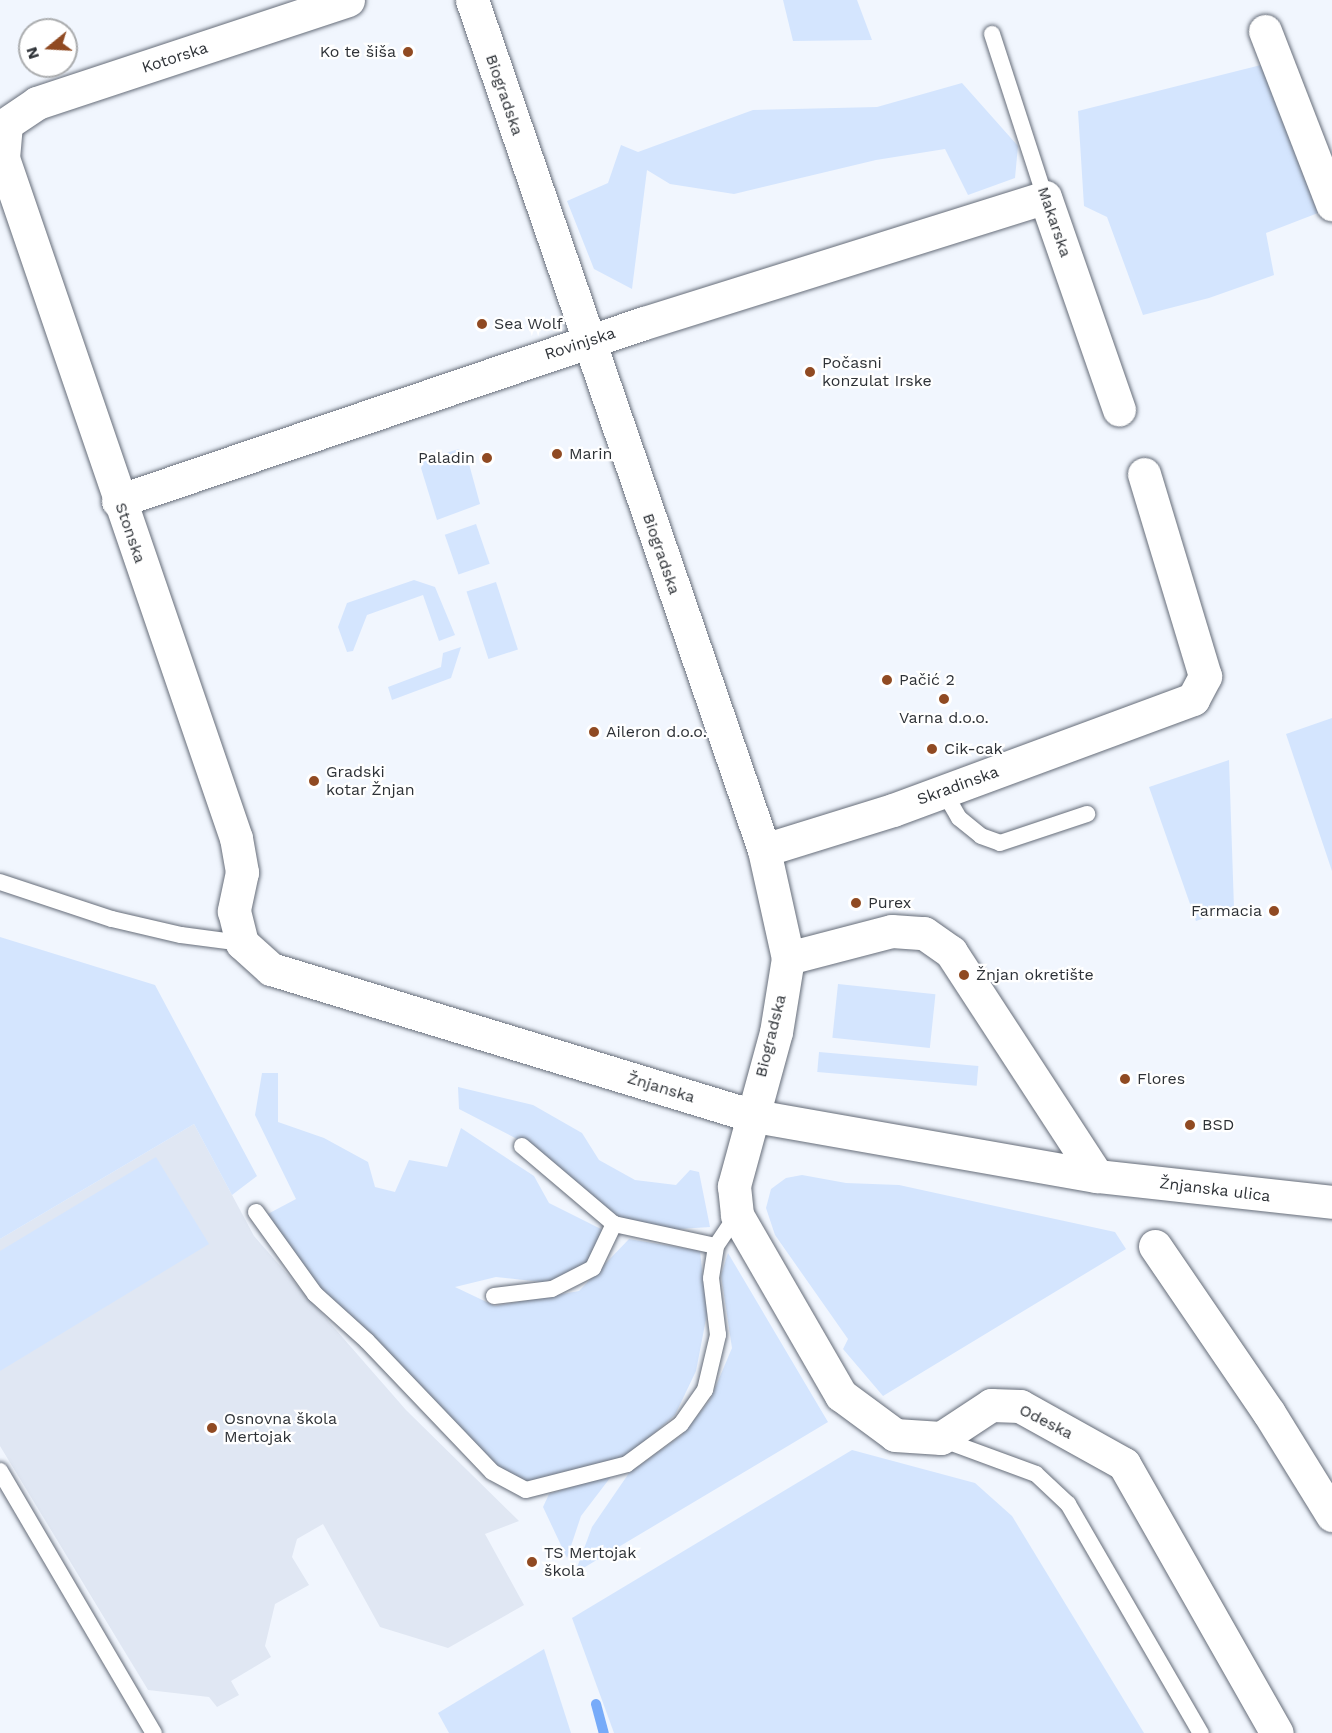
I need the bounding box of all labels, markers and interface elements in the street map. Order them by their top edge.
north arrow [18,18,78,78]
street label: Kotorska [140,38,210,78]
place label: Ko te šiša [320,42,396,62]
text: N [21,45,43,62]
marker: Ko te šiša [401,45,415,59]
street label: Biogradska [481,52,527,138]
street label: Makarska [1033,184,1075,260]
place label: Sea Wolf [494,314,564,334]
marker: Sea Wolf [475,317,489,331]
street label: Rovinjska [542,324,618,364]
place label: Počasni konzulat Irske [822,353,932,391]
marker: Počasni konzulat Irske [803,365,817,379]
place label: Marin [569,444,612,464]
marker: Marin [550,447,564,461]
place label: Paladin [418,448,475,468]
marker: Paladin [480,451,494,465]
street label: Stonska [111,500,149,566]
street label: Biogradska [638,511,684,597]
place label: Pačić 2 [899,670,955,690]
marker: Pačić 2 [880,673,894,687]
marker: Varna d.o.o. [937,692,951,706]
place label: Varna d.o.o. [899,708,989,728]
place label: Aileron d.o.o. [606,722,707,742]
marker: Aileron d.o.o. [587,725,601,739]
place label: Cik-cak [944,739,1003,759]
marker: Cik-cak [925,742,939,756]
place label: Gradski kotar Žnjan [326,762,415,800]
street label: Skradinska [915,762,1001,810]
marker: Gradski kotar Žnjan [307,774,321,788]
place label: Purex [868,893,911,913]
marker: Purex [849,896,863,910]
place label: Farmacia [1191,901,1262,921]
marker: Farmacia [1267,904,1281,918]
place label: Žnjan okretište [976,965,1094,985]
marker: Žnjan okretište [957,968,971,982]
street label: Biogradska [751,993,791,1079]
street label: Žnjanska [625,1069,697,1107]
place label: Flores [1137,1069,1185,1089]
marker: Flores [1118,1072,1132,1086]
place label: BSD [1202,1115,1234,1135]
marker: BSD [1183,1118,1197,1132]
street label: Žnjanska ulica [1158,1174,1272,1206]
street label: Odeska [1016,1400,1076,1444]
place label: Osnovna škola Mertojak [224,1409,337,1447]
marker: Osnovna škola Mertojak [205,1421,219,1435]
place label: TS Mertojak škola [544,1543,636,1581]
marker: TS Mertojak škola [525,1555,539,1569]

